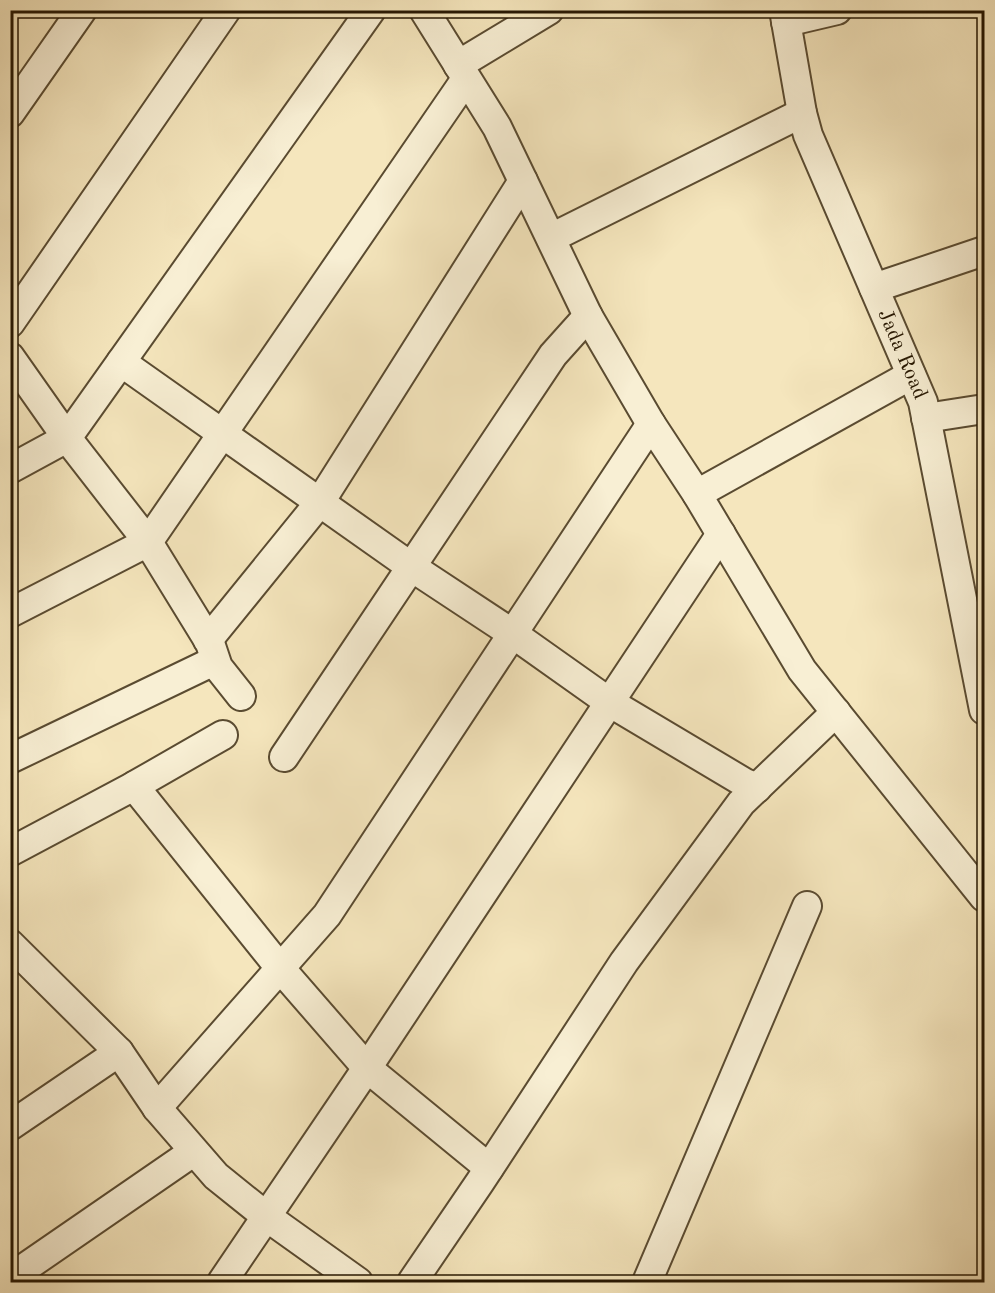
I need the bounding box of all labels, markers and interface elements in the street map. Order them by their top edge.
street label: Jada Road [874,306,931,402]

